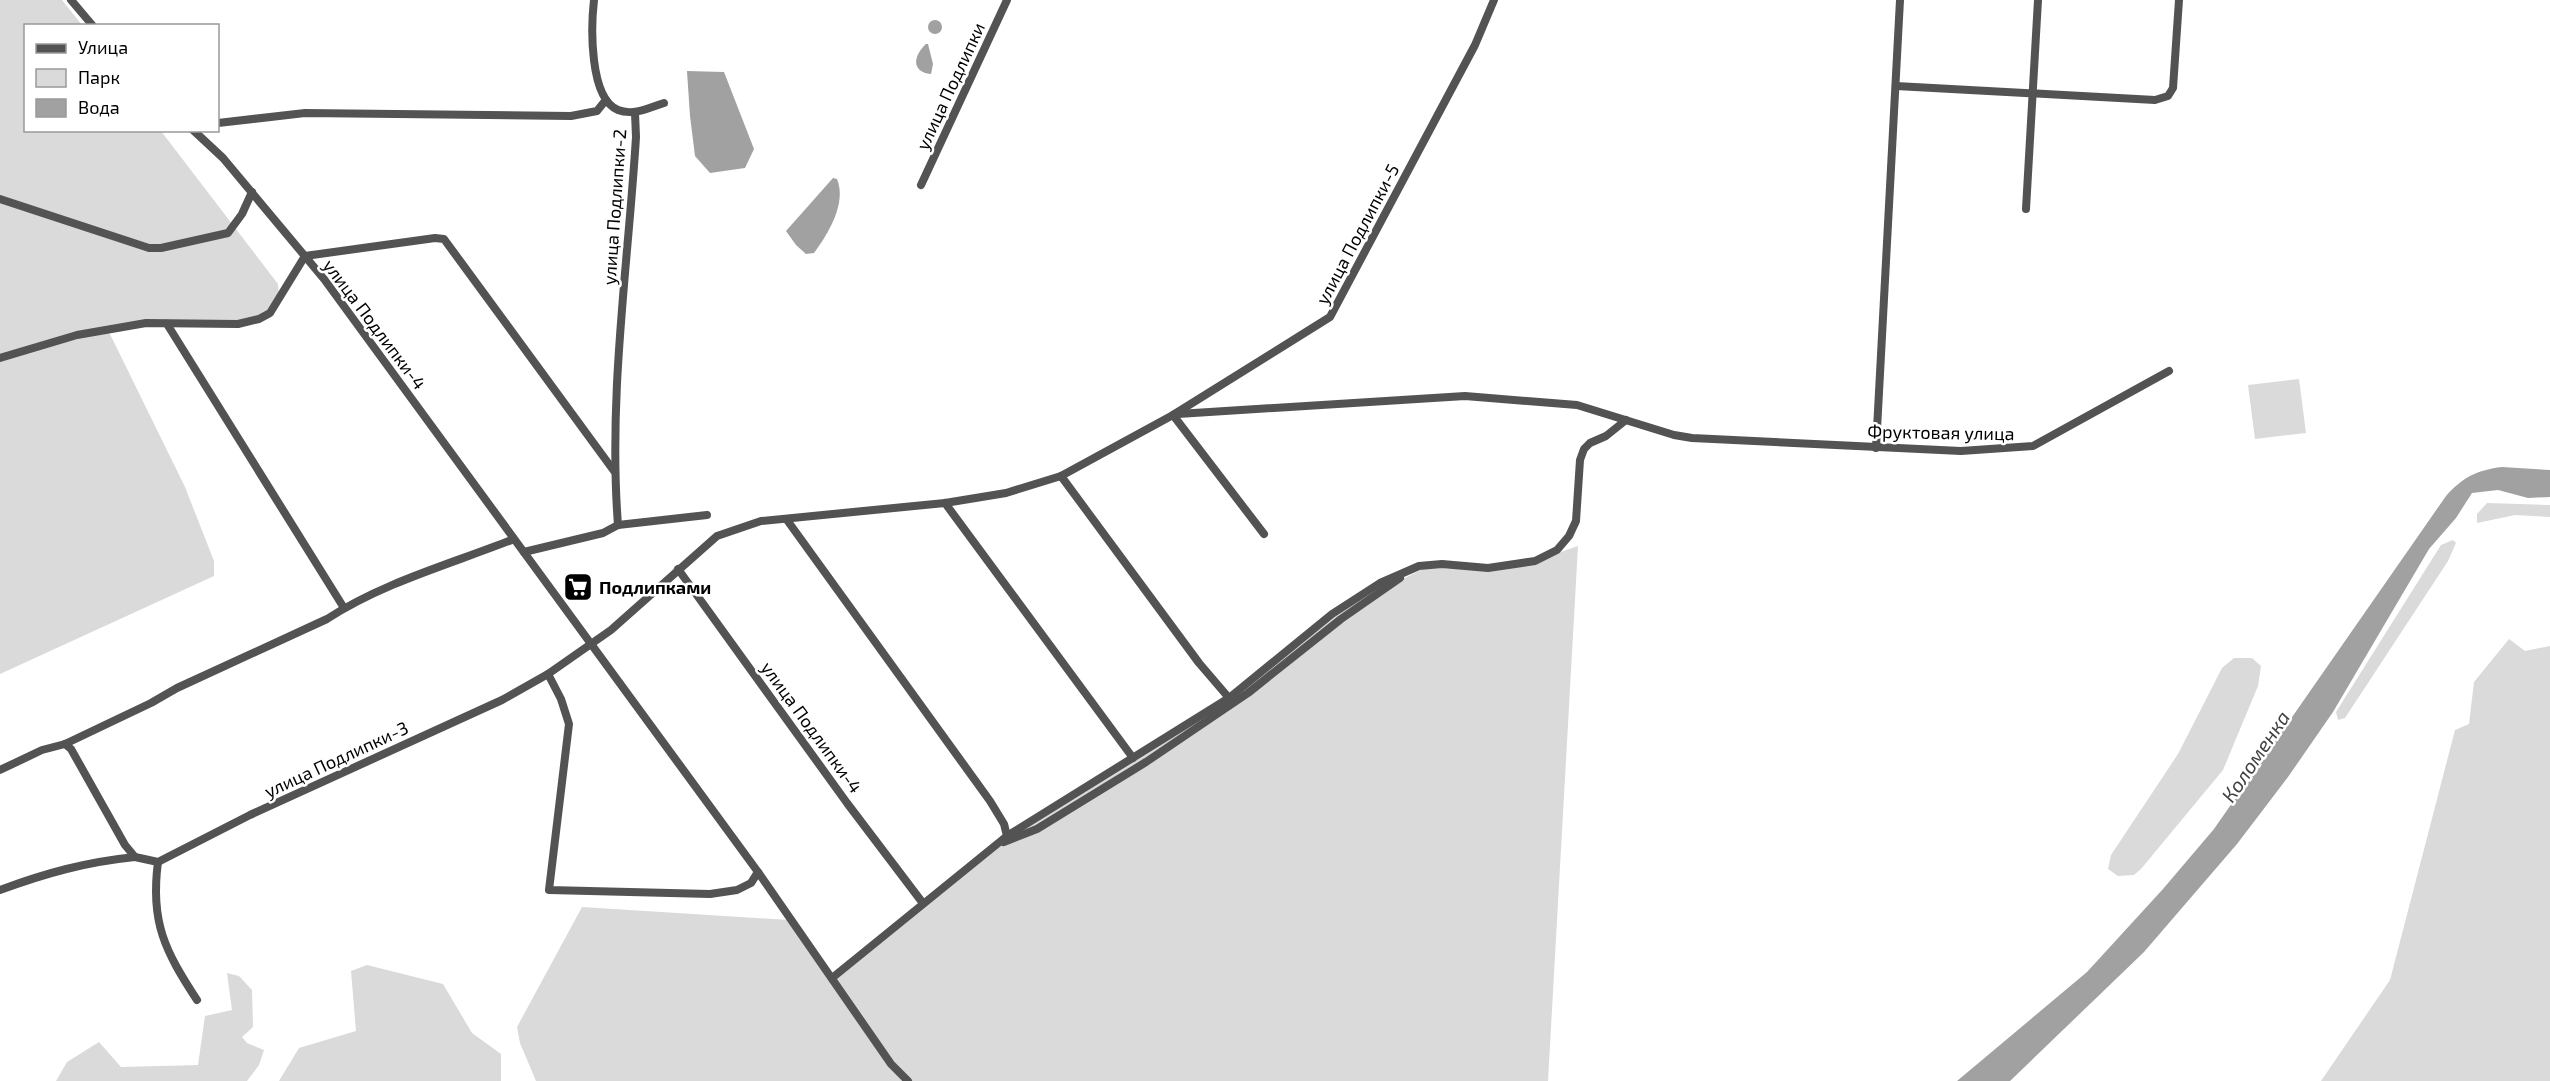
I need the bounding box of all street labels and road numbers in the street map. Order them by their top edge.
street label: улица Подлипки [911,19,989,153]
street label: улица Подлипки-2 [598,128,630,286]
street label: улица Подлипки-5 [1311,160,1403,308]
street label: улица Подлипки-4 [319,255,431,393]
street label: Фруктовая улица [1867,420,2015,444]
street label: улица Подлипки-4 [757,657,867,797]
street label: улица Подлипки-3 [261,716,411,802]

